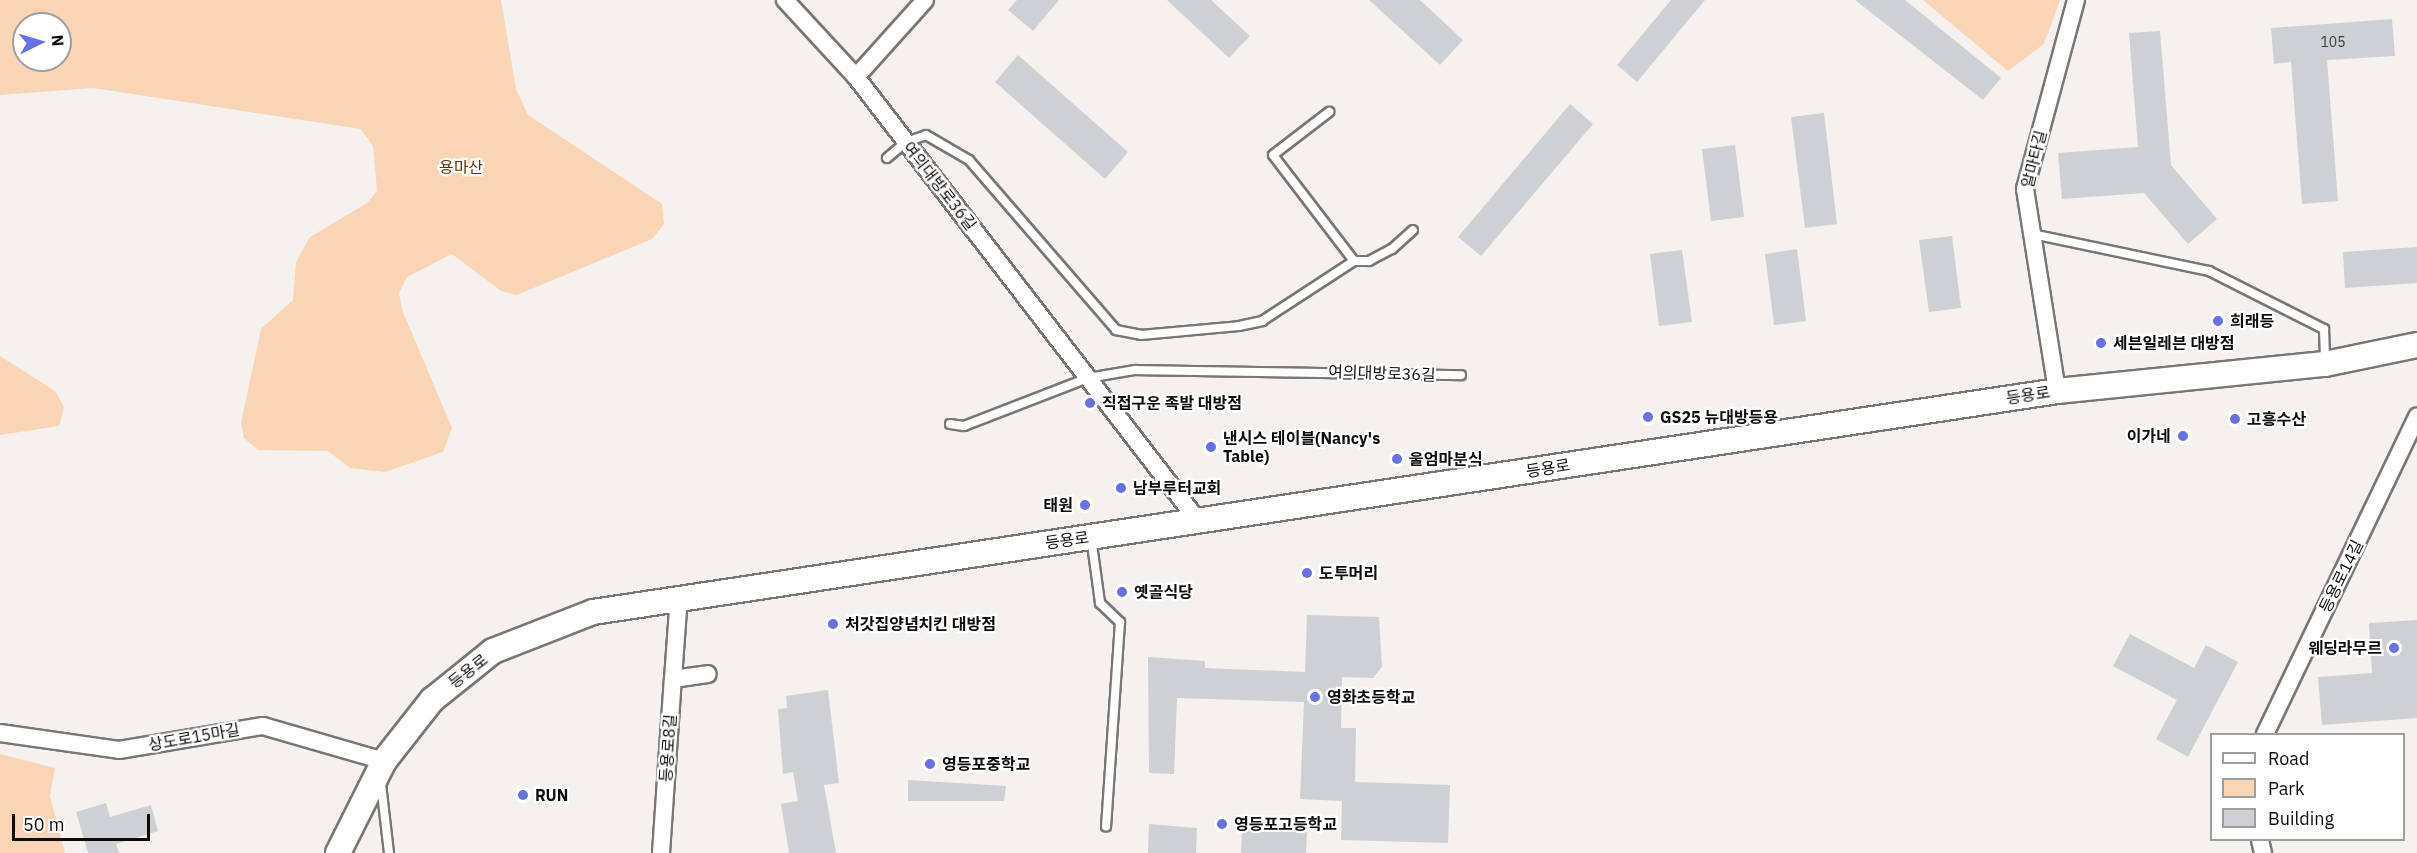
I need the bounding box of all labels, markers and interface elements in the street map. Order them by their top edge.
north arrow [12,12,72,72]
text: N [47,34,68,47]
house number: 105 [2320,34,2346,50]
street label: 알마타길 [2018,128,2050,190]
street label: 여의대방로36길 [899,138,981,234]
park label: 용마산 [439,157,483,177]
place label: 희래등 [2230,311,2274,331]
marker: 희래등 [2211,314,2225,328]
place label: 세븐일레븐 대방점 [2113,333,2235,353]
marker: 세븐일레븐 대방점 [2094,336,2108,350]
street label: 여의대방로36길 [1328,362,1436,384]
street label: 등용로 [2005,382,2051,408]
place label: 직접구운 족발 대방점 [1102,393,1242,413]
marker: 직접구운 족발 대방점 [1083,396,1097,410]
place label: GS25 뉴대방등용 [1660,407,1778,427]
place label: 고흥수산 [2247,409,2306,429]
marker: GS25 뉴대방등용 [1641,410,1655,424]
marker: 고흥수산 [2228,412,2242,426]
place label: 이가네 [2127,426,2171,446]
place label: 낸시스 테이블(Nancy's Table) [1223,428,1380,466]
marker: 이가네 [2176,429,2190,443]
marker: 낸시스 테이블(Nancy's Table) [1204,440,1218,454]
place label: 울엄마분식 [1409,449,1483,469]
marker: 울엄마분식 [1390,452,1404,466]
street label: 등용로 [1525,455,1571,481]
place label: 남부루터교회 [1133,478,1221,498]
marker: 남부루터교회 [1114,481,1128,495]
place label: 태원 [1044,495,1073,515]
marker: 태원 [1078,498,1092,512]
street label: 등용로 [1044,527,1090,553]
street label: 등용로14길 [2315,537,2367,615]
place label: 도투머리 [1319,563,1378,583]
marker: 도투머리 [1300,566,1314,580]
place label: 옛골식당 [1134,582,1193,602]
marker: 옛골식당 [1115,585,1129,599]
place label: 처갓집양념치킨 대방점 [845,614,996,634]
marker: 처갓집양념치킨 대방점 [826,617,840,631]
place label: 웨딩라무르 [2308,638,2382,658]
marker: 웨딩라무르 [2387,641,2401,655]
street label: 등용로 [445,650,491,692]
place label: 영화초등학교 [1327,687,1415,707]
marker: 영화초등학교 [1308,690,1322,704]
street label: 등용로8길 [656,713,680,783]
street label: 상도로15마길 [147,719,241,755]
legend [2210,733,2405,841]
text: Road [2268,747,2309,770]
place label: 영등포중학교 [942,754,1030,774]
marker: 영등포중학교 [923,757,937,771]
text: Park [2268,777,2304,800]
place label: RUN [535,785,568,805]
marker: RUN [516,788,530,802]
scale bar [15,802,153,840]
text: Building [2268,807,2334,830]
text: 50 m [23,813,65,836]
place label: 영등포고등학교 [1234,814,1337,834]
marker: 영등포고등학교 [1215,817,1229,831]

